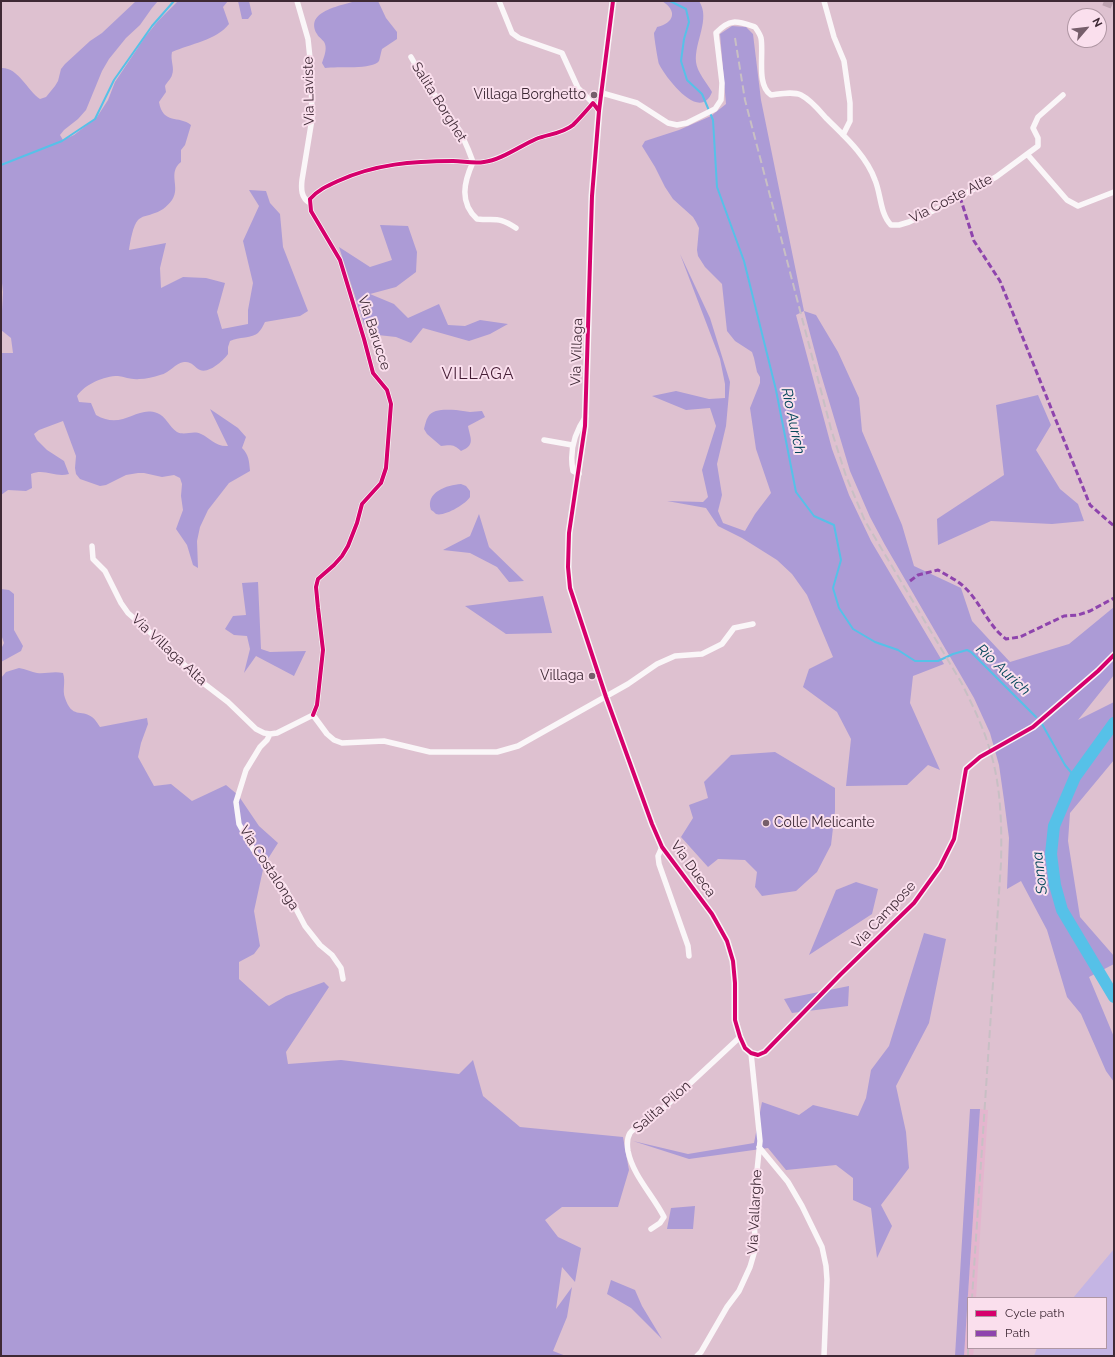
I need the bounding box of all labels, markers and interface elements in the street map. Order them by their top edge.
north arrow [1067,8,1107,48]
text: N [1089,16,1105,29]
street label: Via Laviste [300,56,318,126]
street label: Salita Borghet [408,59,470,145]
place label: Villaga Borghetto [473,87,586,103]
marker: Villaga Borghetto [589,90,599,100]
street label: Via Coste Alte [907,171,995,227]
street label: Via Barucce [354,294,394,372]
street label: Via Villaga [567,318,587,386]
district label: VILLAGA [441,364,515,384]
water label: Rio Aurich [777,386,809,456]
street label: Via Villaga Alta [128,611,210,689]
water label: Rio Aurich [972,640,1034,700]
place label: Villaga [540,668,584,684]
marker: Villaga [587,671,597,681]
place label: Colle Melicante [774,815,875,831]
marker: Colle Melicante [761,818,771,828]
street label: Via Costalonga [235,823,303,913]
street label: Via Dueca [667,838,719,900]
water label: Sonna [1028,851,1052,895]
street label: Via Campose [849,878,919,952]
street label: Salita Pilon [630,1077,694,1137]
street label: Via Vallarghe [744,1169,766,1255]
legend [967,1297,1107,1349]
text: Cycle path [1005,1306,1064,1320]
text: Path [1005,1326,1030,1340]

